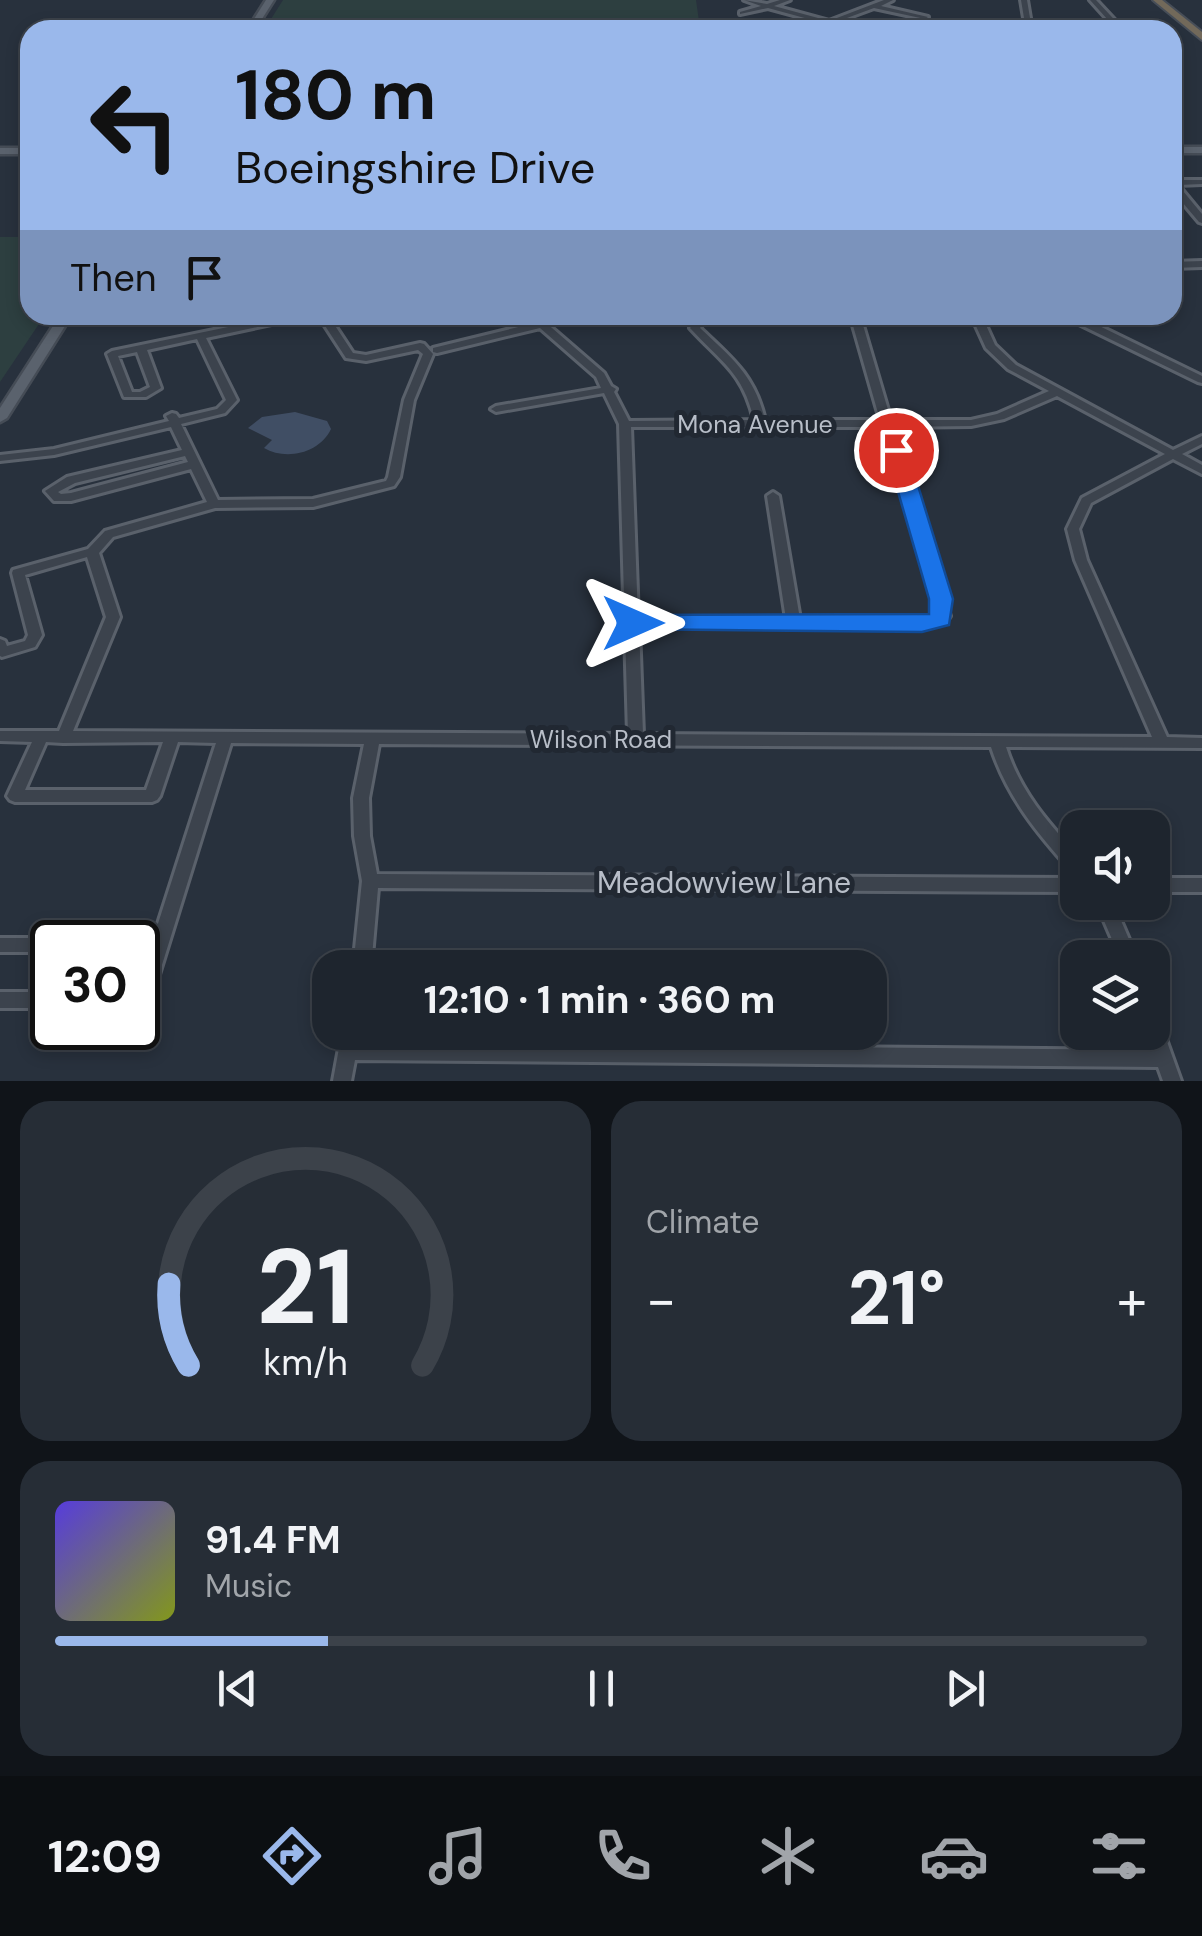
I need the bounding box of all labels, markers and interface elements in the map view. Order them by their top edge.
text: 180 m [235,50,436,141]
icon: left [70,60,200,190]
text: Boeingshire Drive [235,138,595,197]
icon: arrive [177,250,232,305]
text: Then [70,253,157,303]
street label: Mona Avenue [677,408,833,441]
pin [854,408,939,493]
icon: arrive [869,423,924,478]
position arrow [581,571,685,675]
street label: Wilson Road [530,723,672,756]
map controls [1060,810,1170,1050]
button: sound [1060,810,1170,920]
street label: Meadowview Lane [597,863,851,902]
speed limit sign: 30 [30,920,160,1050]
button: layers [1060,940,1170,1050]
text: 12:10 · 1 min · 360 m [424,975,775,1025]
text: Climate [646,1201,760,1243]
text: 21 [257,1220,354,1355]
text: 21° [848,1250,945,1347]
text: − [646,1264,676,1336]
text: + [1117,1264,1147,1336]
text: km/h [263,1340,348,1386]
text: 91.4 FM [205,1515,341,1565]
text: Music [205,1565,292,1607]
icon: previous [210,1661,265,1716]
icon: pause [574,1661,629,1716]
icon: next [938,1661,993,1716]
icon: directions [257,1821,327,1891]
icon: music [423,1821,493,1891]
icon: phone [588,1821,658,1891]
icon: climate [753,1821,823,1891]
icon: car [919,1821,989,1891]
icon: filters [1084,1821,1154,1891]
text: 12:09 [48,1827,162,1886]

